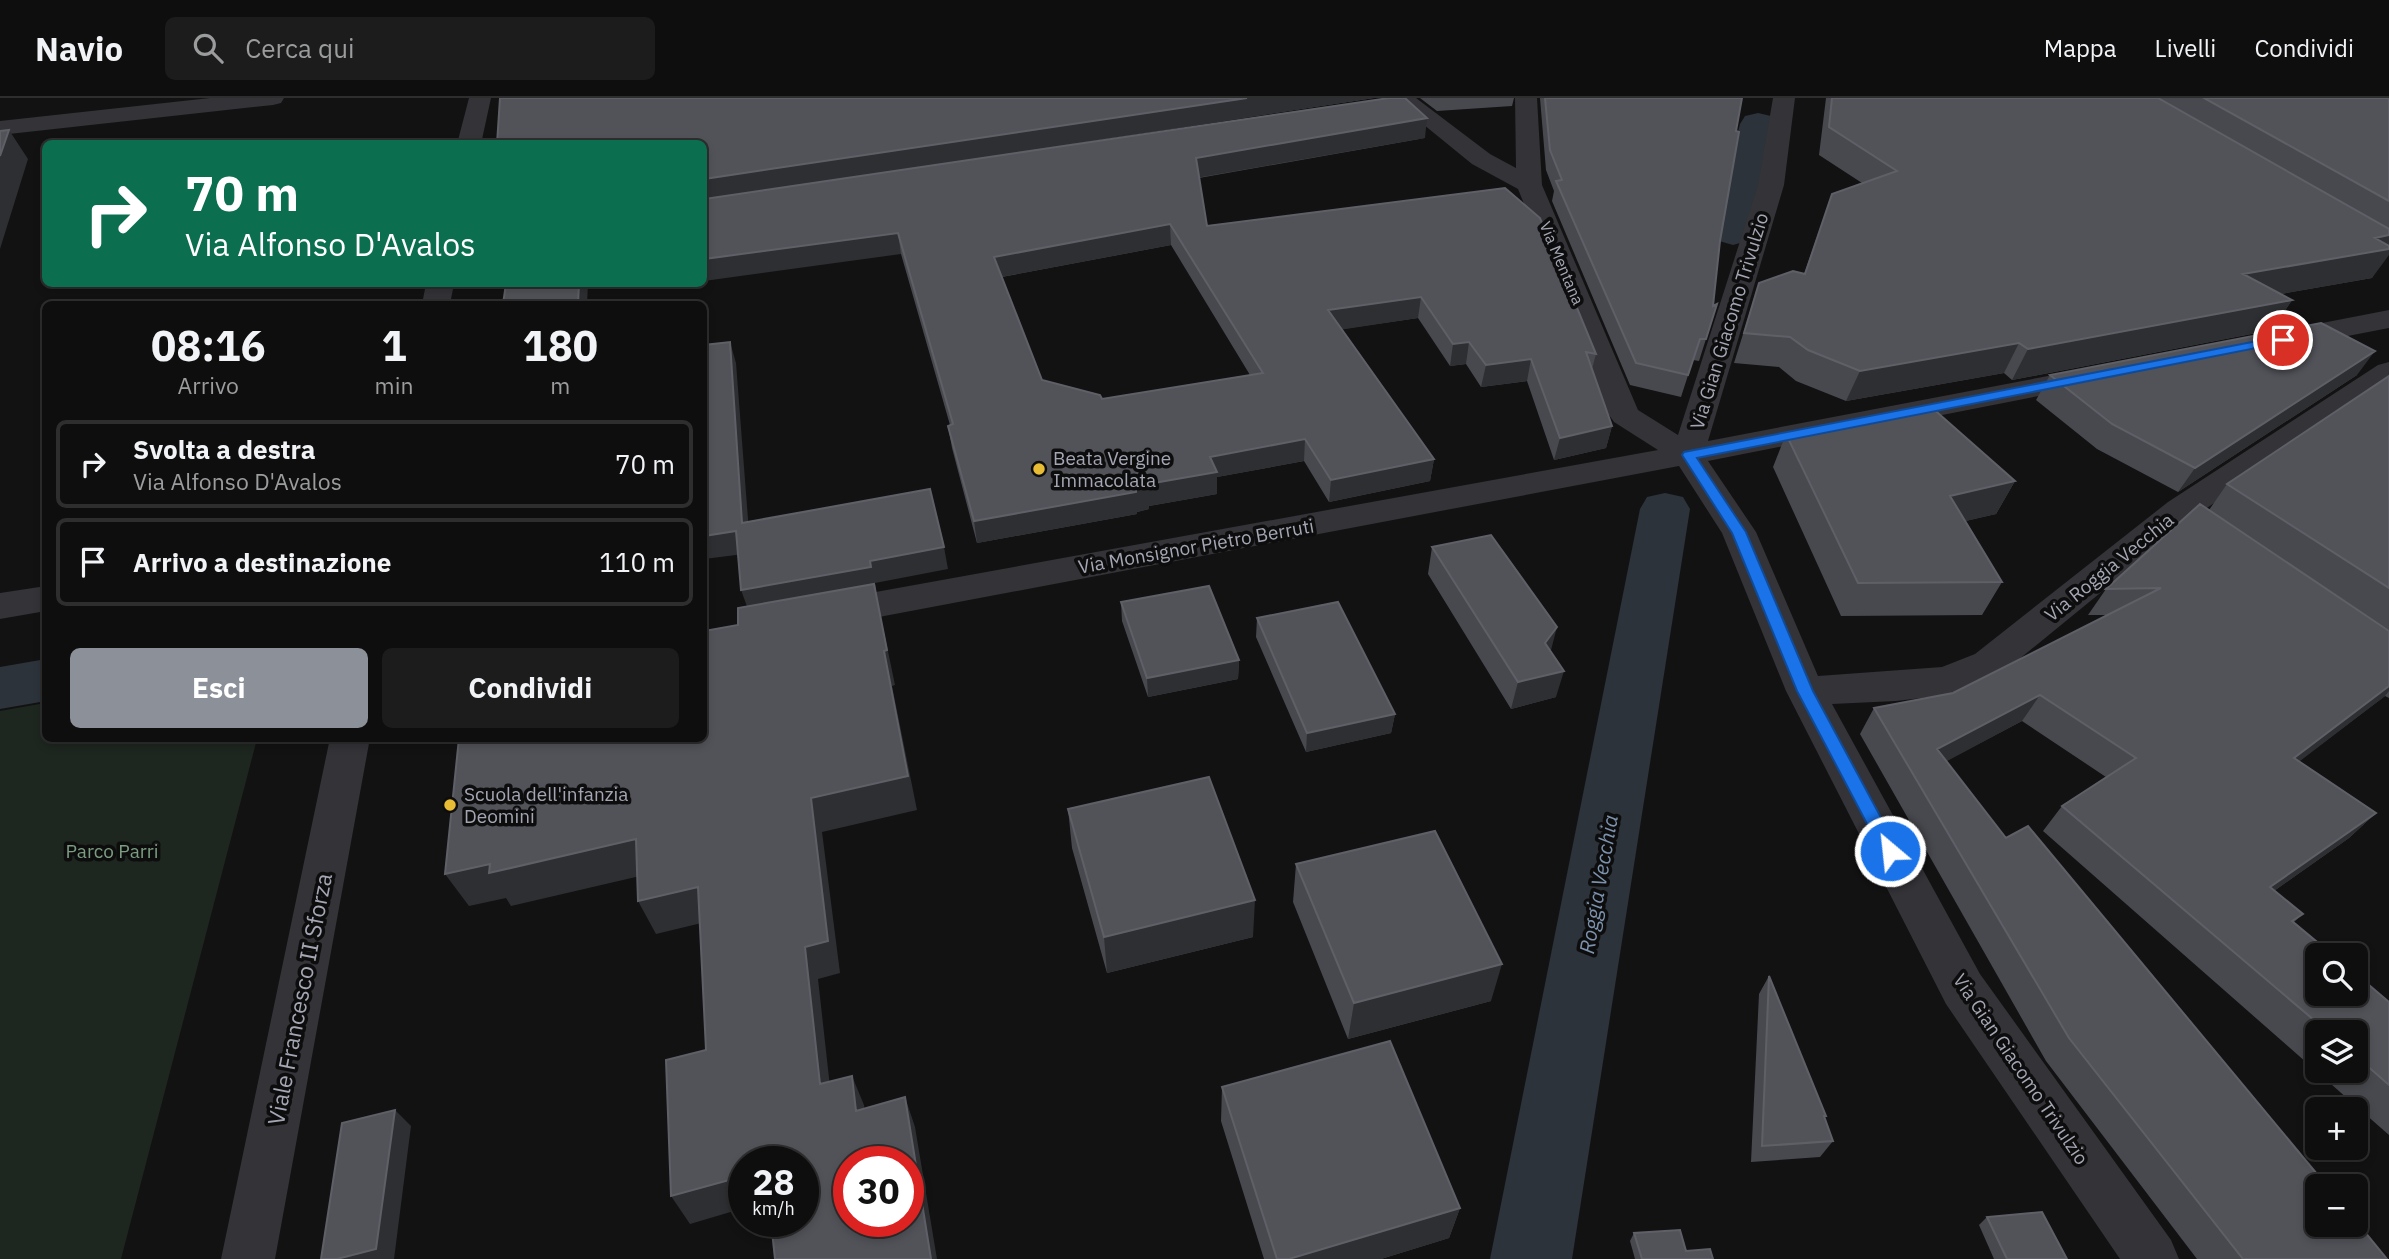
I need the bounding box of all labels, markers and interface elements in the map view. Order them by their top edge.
search box [165,17,655,80]
text: Navio [35,27,123,70]
icon: search [189,29,227,67]
text: Cerca qui [245,31,354,65]
text: Mappa [2044,32,2117,64]
text: Livelli [2155,32,2216,64]
text: Condividi [2254,32,2354,64]
text: 70 m [185,161,299,224]
icon: right [70,168,161,259]
street label: Via Gian Giacomo Trivulzio [1685,210,1773,432]
street label: Via Mentana [1535,218,1589,308]
text: Via Alfonso D'Avalos [185,223,476,265]
pin [2253,310,2313,370]
text: 08:16 [151,318,266,373]
text: 1 [381,318,407,373]
text: 180 [522,318,598,373]
icon: arrive [2264,321,2302,359]
text: Arrivo [178,370,239,400]
text: min [375,370,413,400]
text: m [550,370,570,400]
text: Svolta a destra [133,432,315,466]
icon: right [74,445,112,483]
place label: Beata Vergine Immacolata [1053,446,1171,492]
text: 70 m [615,447,675,481]
marker: Beata Vergine Immacolata [1031,461,1047,477]
text: Via Alfonso D'Avalos [133,466,342,496]
street label: Via Roggia Vecchia [2040,508,2178,626]
street label: Via Monsignor Pietro Berruti [1076,513,1316,579]
icon: arrive [74,543,112,581]
text: Arrivo a destinazione [133,545,391,579]
text: 110 m [599,545,675,579]
button: Esci [70,648,368,728]
button: Condividi [382,648,679,728]
place label: Scuola dell'infanzia Deomini [464,782,628,828]
marker: Scuola dell'infanzia Deomini [442,797,458,813]
water label: Roggia Vecchia [1572,812,1624,956]
position arrow [1853,814,1927,888]
park label: Parco Parri [65,839,159,863]
street label: Viale Francesco II Sforza [260,870,338,1128]
map controls [2305,943,2368,1237]
button: search [2305,943,2368,1006]
street label: Via Gian Giacomo Trivulzio [1948,969,2094,1169]
button: layers [2305,1020,2368,1083]
button: + [2305,1097,2368,1160]
speed limit sign: 30 [833,1146,924,1237]
text: 28 [752,1159,795,1205]
button: − [2305,1174,2368,1237]
text: km/h [752,1197,795,1220]

